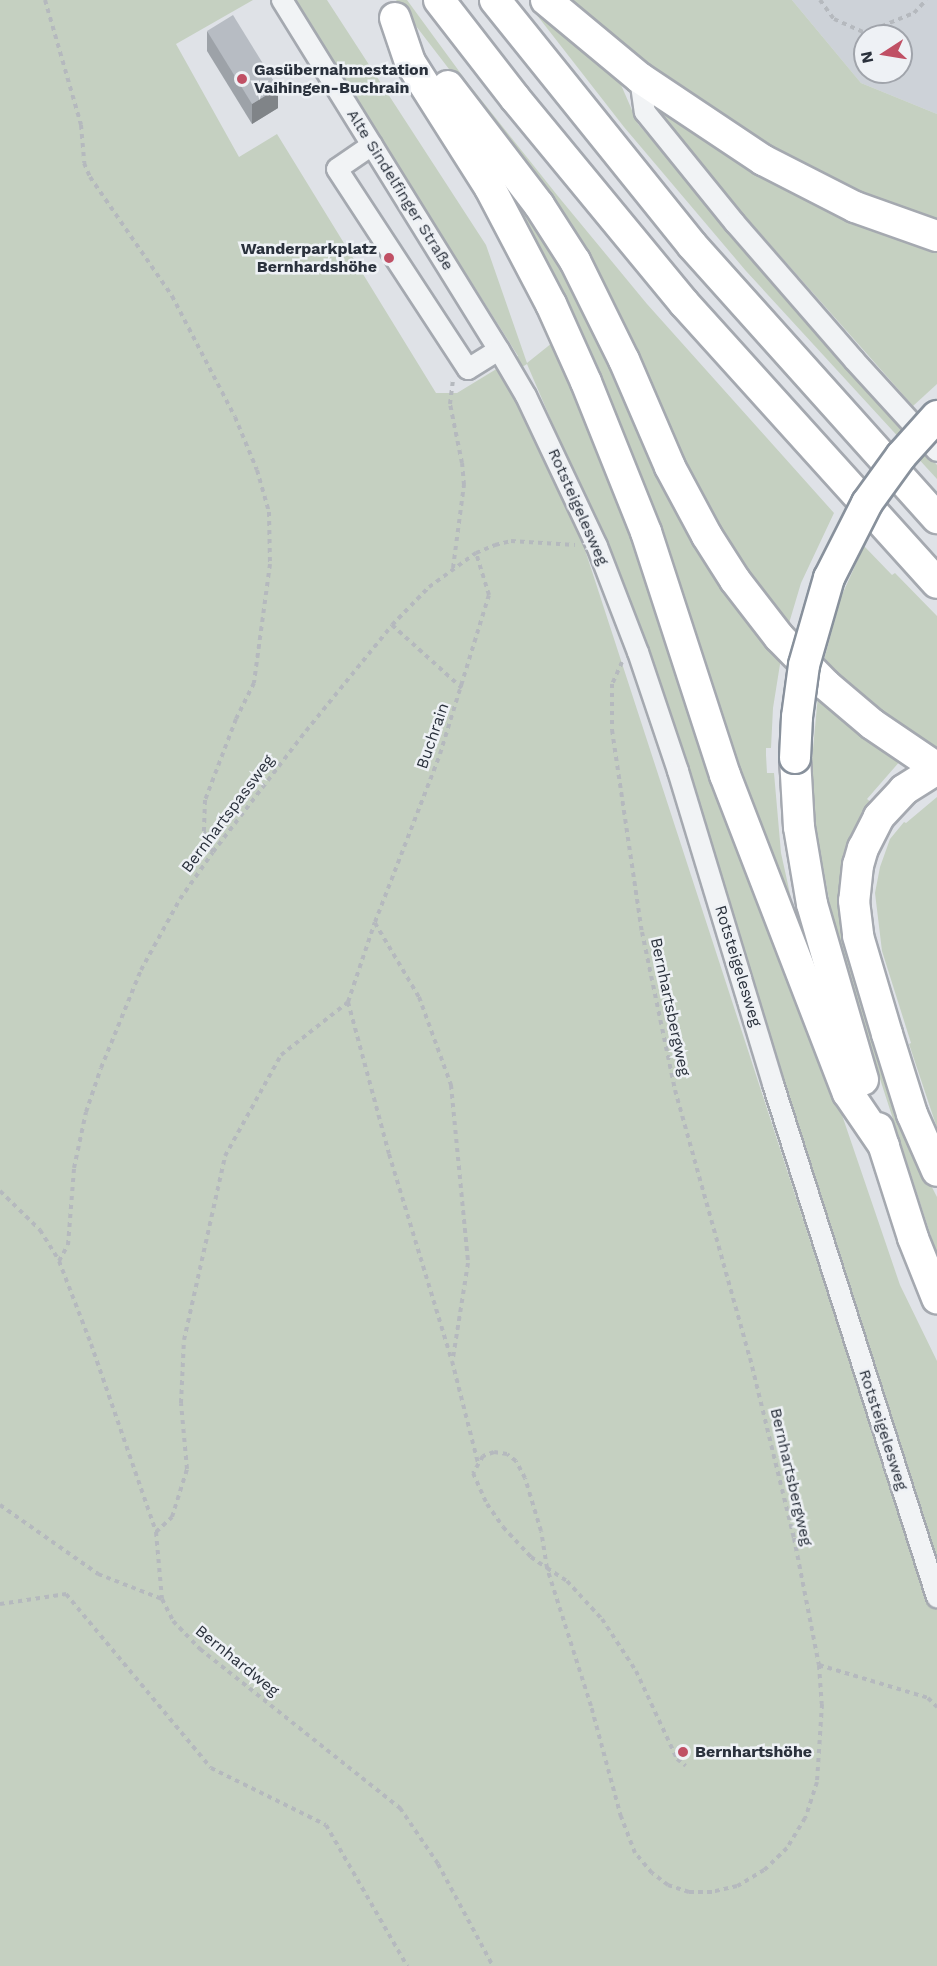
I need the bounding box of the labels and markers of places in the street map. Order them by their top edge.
place label: Gasübernahmestation Vaihingen-Buchrain [254,60,429,98]
marker: Gasübernahmestation Vaihingen-Buchrain [235,72,249,86]
place label: Wanderparkplatz Bernhardshöhe [241,239,377,277]
marker: Wanderparkplatz Bernhardshöhe [382,251,396,265]
place label: Bernhartshöhe [695,1742,812,1762]
marker: Bernhartshöhe [676,1745,690,1759]

